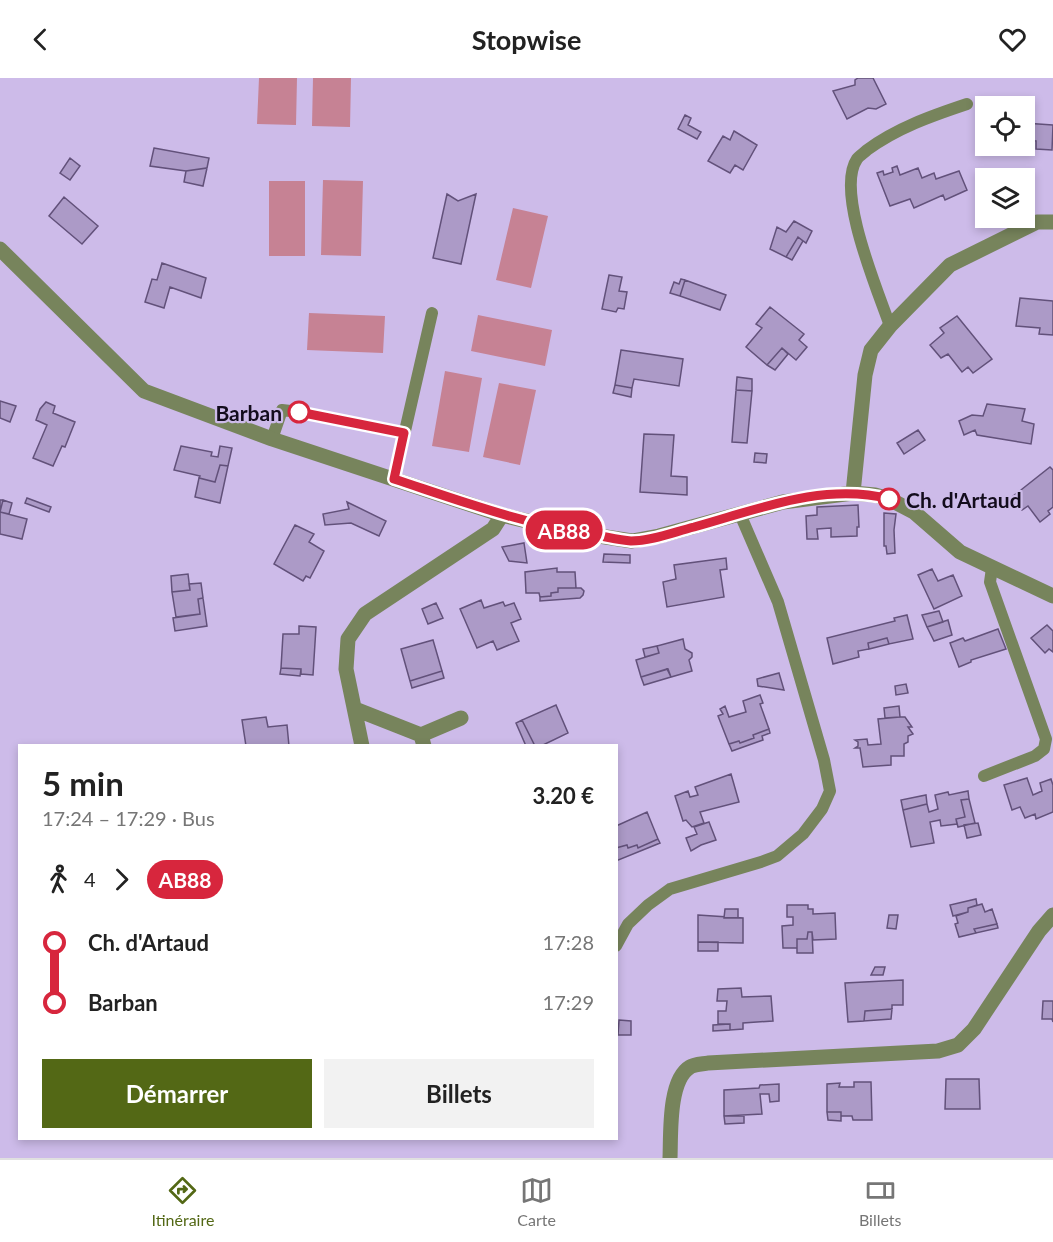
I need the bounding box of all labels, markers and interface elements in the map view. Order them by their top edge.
icon: back [24,23,57,56]
text: Stopwise [472,23,581,56]
icon: heart [996,23,1029,56]
map controls [975,96,1035,228]
button: locate [975,96,1035,156]
button: layers [975,168,1035,228]
place label: Barban [215,400,282,425]
marker: Barban [288,401,310,423]
place label: Ch. d'Artaud [906,487,1022,512]
marker: Ch. d'Artaud [878,488,900,510]
line badge: AB88 [522,510,606,550]
text: AB88 [538,518,590,543]
text: 5 min [42,763,124,803]
text: 3.20 € [532,782,594,809]
text: 17:24 – 17:29 · Bus [42,806,215,830]
icon: walk [42,863,75,896]
icon: forward [105,863,138,896]
text: 4 [84,867,96,891]
text: AB88 [159,867,211,892]
text: Ch. d'Artaud [88,929,209,956]
text: 17:28 [543,930,594,954]
text: Barban [88,989,158,1016]
text: 17:29 [543,990,594,1014]
button: Démarrer [42,1059,312,1128]
button: Billets [324,1059,594,1128]
tab: Itinéraire [151,1174,214,1229]
tab: Carte [517,1174,556,1229]
tab: Billets [859,1174,902,1229]

